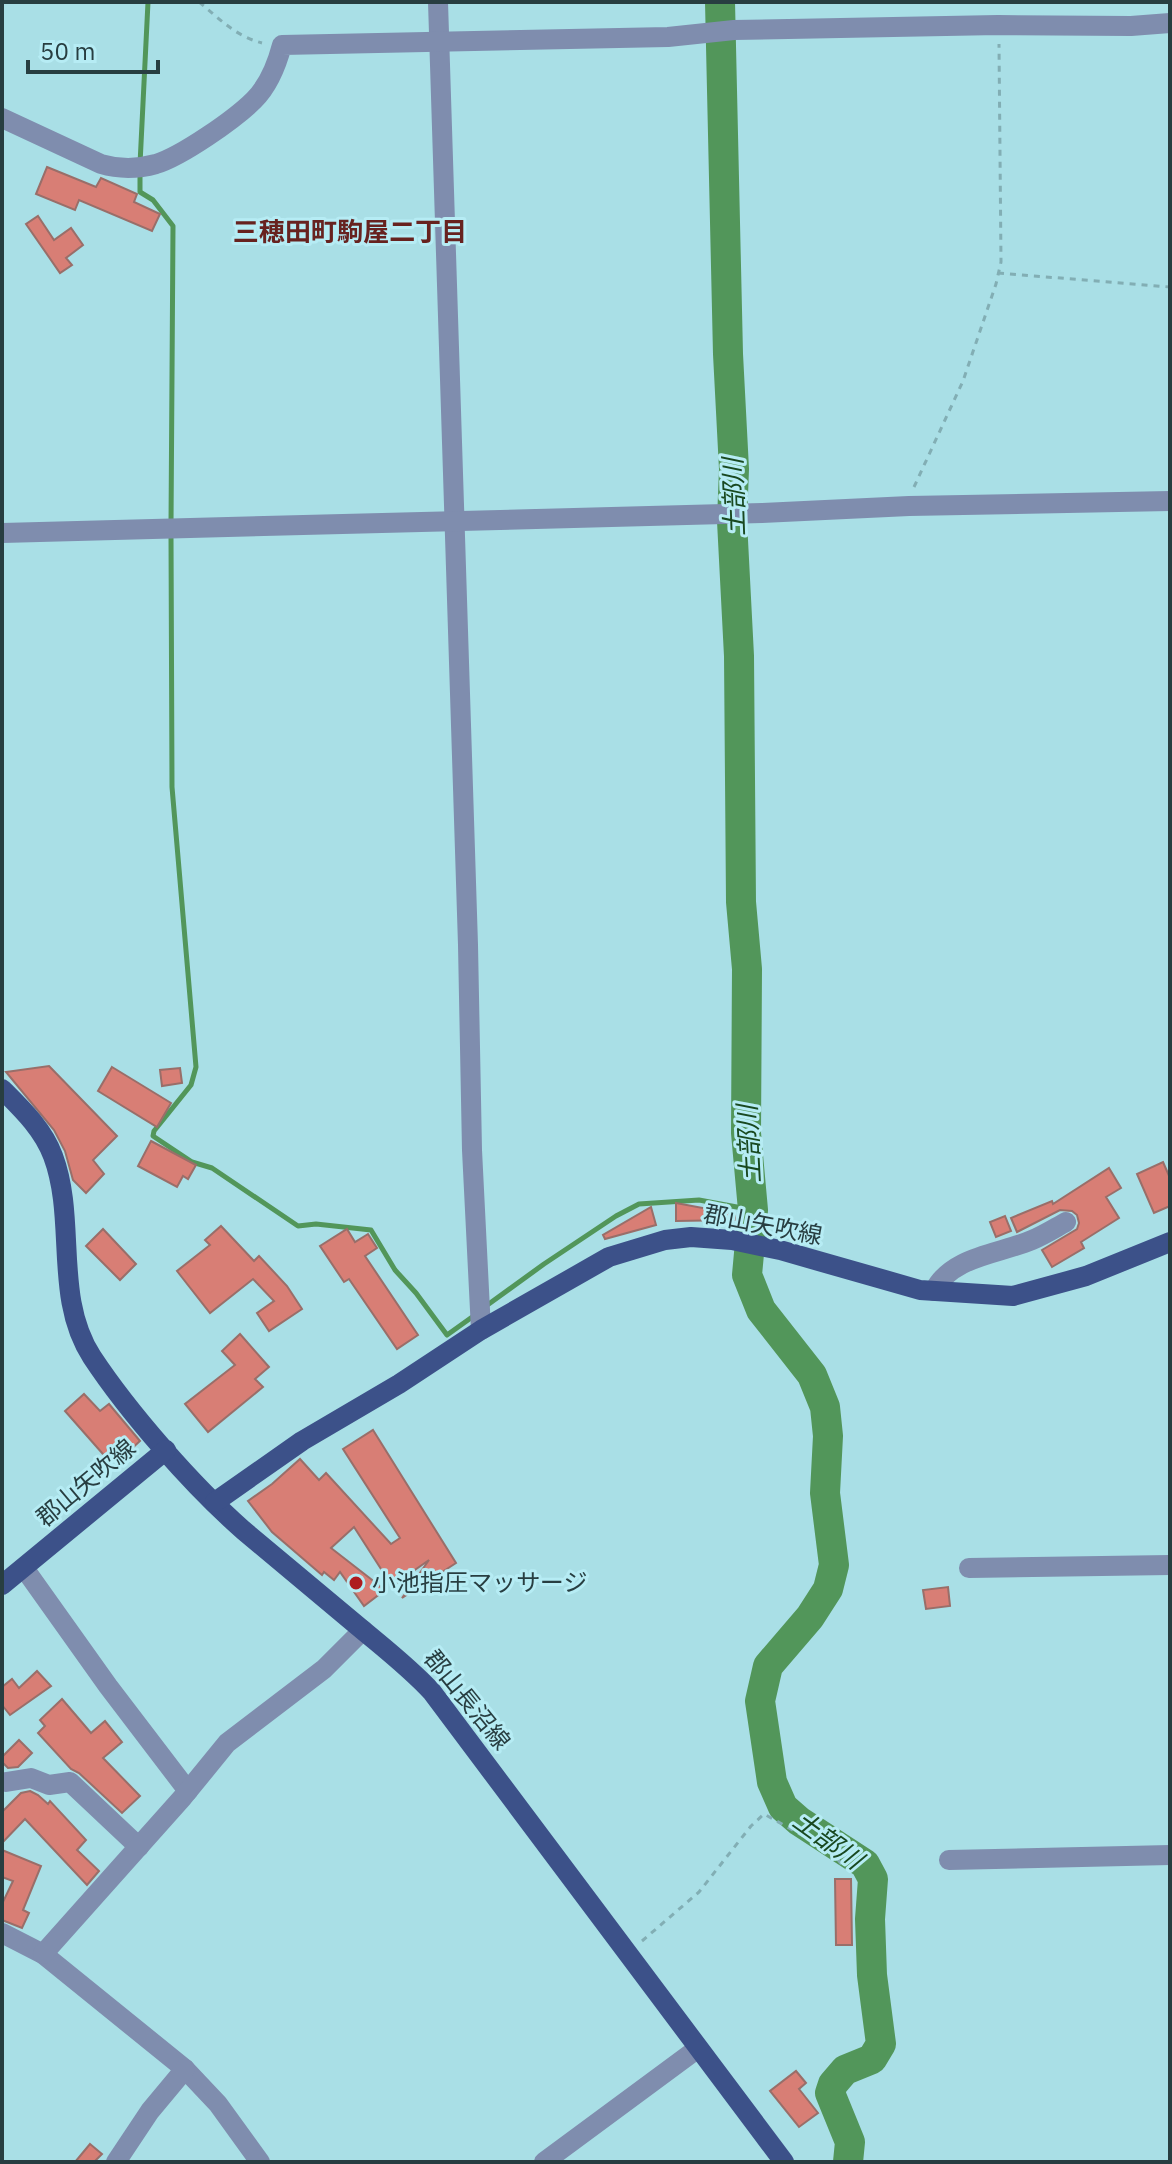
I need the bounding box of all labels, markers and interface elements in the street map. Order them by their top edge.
scale bar [28,24,158,74]
text: 50 m [40,35,95,67]
district label: 三穂田町駒屋二丁目 [233,214,467,248]
water label: 土部川 [715,454,751,537]
water label: 土部川 [729,1101,767,1184]
street label: 郡山矢吹線 [701,1197,825,1251]
street label: 郡山矢吹線 [29,1431,142,1533]
place label: 小池指圧マッサージ [372,1566,588,1598]
marker: 小池指圧マッサージ [347,1574,365,1592]
street label: 郡山長沼線 [418,1643,518,1756]
water label: 土部川 [787,1803,873,1878]

